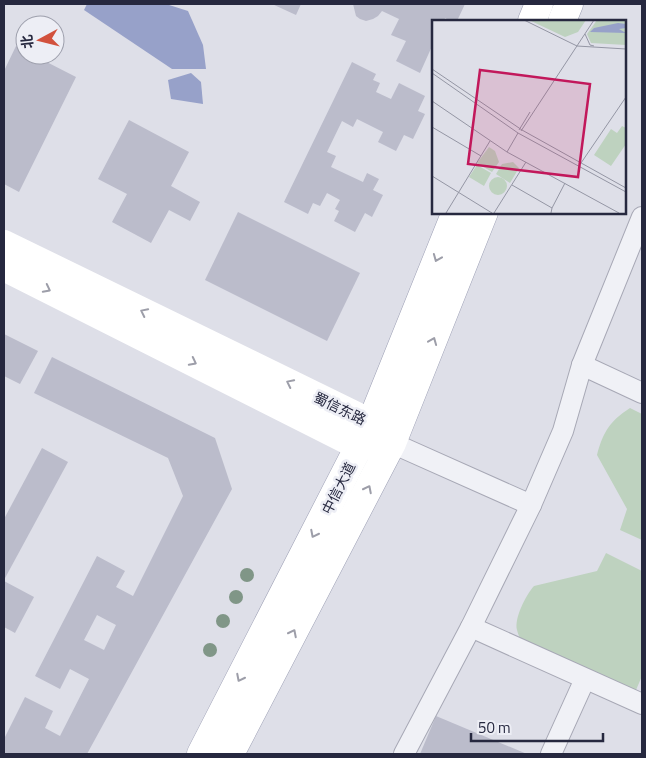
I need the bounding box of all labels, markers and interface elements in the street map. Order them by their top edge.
north arrow [15,15,65,65]
inset map [432,20,626,214]
text: 北 [15,33,38,50]
one-way arrow [433,253,444,262]
one-way arrow [42,283,51,293]
one-way arrow [140,308,149,318]
one-way arrow [427,337,437,345]
one-way arrow [188,355,197,366]
one-way arrow [286,379,295,389]
street label: 蜀信东路 [310,386,370,430]
street label: 中信大道 [316,458,360,518]
one-way arrow [362,485,372,494]
one-way arrow [310,528,320,537]
one-way arrow [287,630,297,639]
one-way arrow [236,673,246,682]
scale bar [471,710,604,742]
text: 50 m [478,716,511,739]

